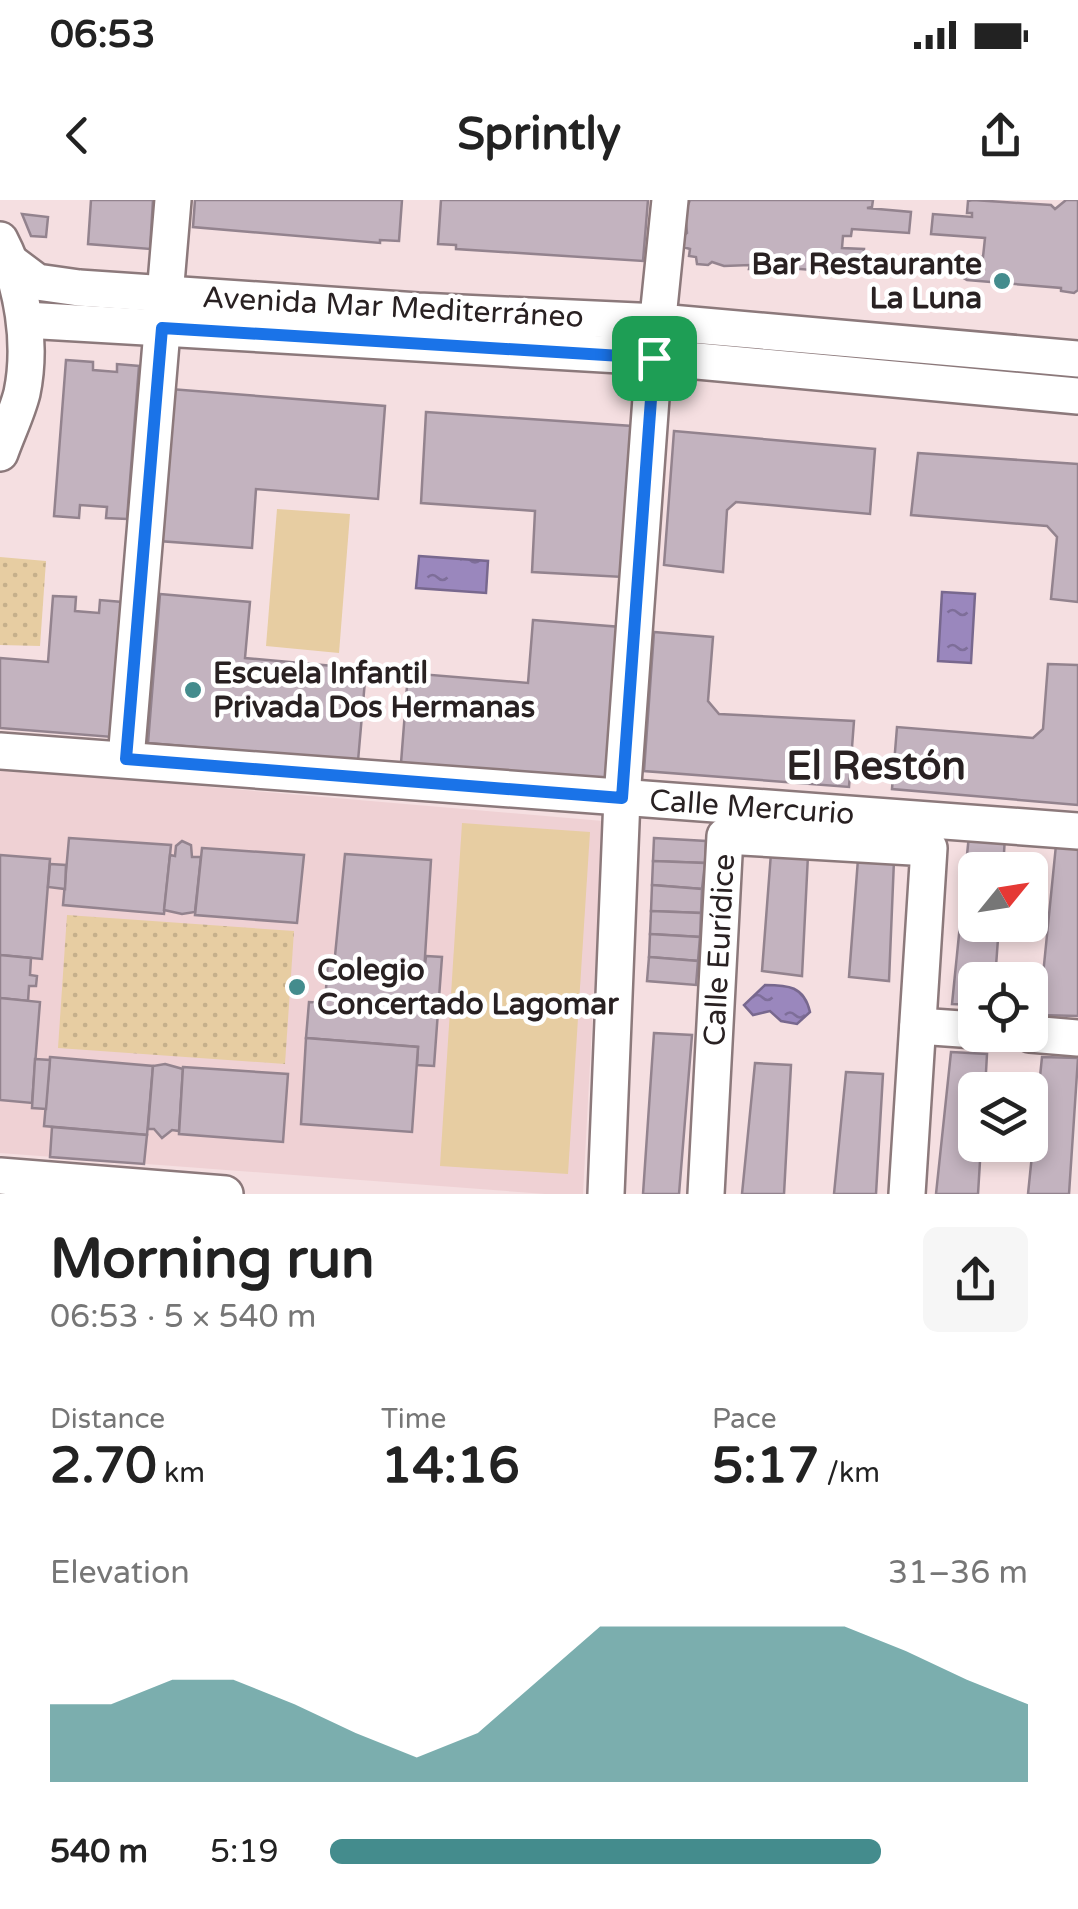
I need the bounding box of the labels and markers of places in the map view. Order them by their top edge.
place label: Bar Restaurante La Luna [751,246,982,317]
marker: Bar Restaurante La Luna [991,270,1013,292]
pin [612,316,697,401]
place label: Escuela Infantil Privada Dos Hermanas [213,655,535,726]
marker: Escuela Infantil Privada Dos Hermanas [182,679,204,701]
place label: Colegio Concertado Lagomar [317,952,619,1023]
marker: Colegio Concertado Lagomar [286,976,308,998]

